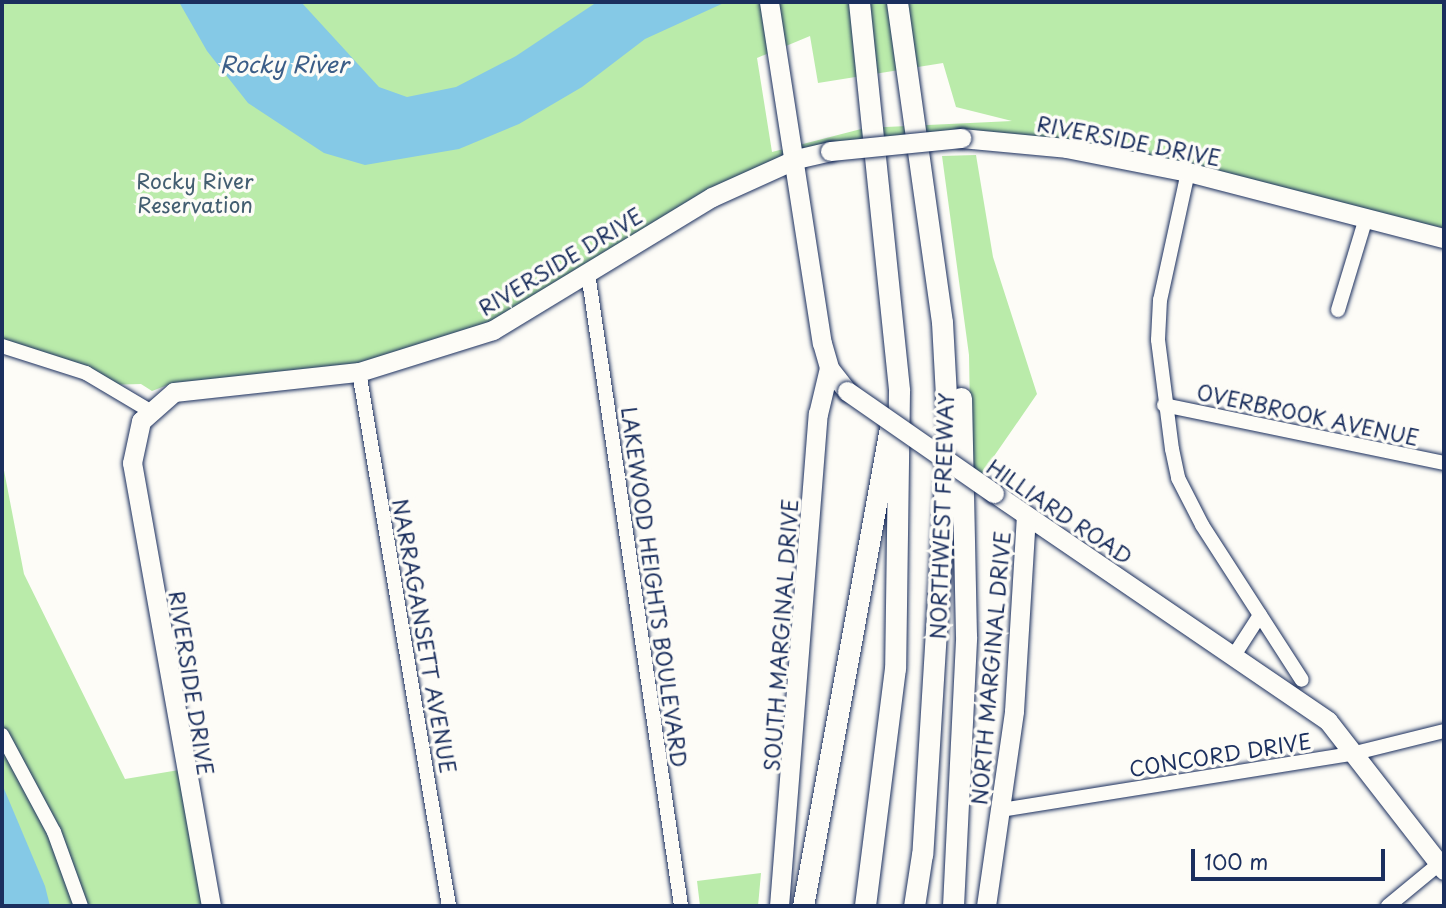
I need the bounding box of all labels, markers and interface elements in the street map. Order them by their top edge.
water label: Rocky River [218,50,350,78]
street label: RIVERSIDE DRIVE [1035,110,1223,170]
park label: Rocky River Reservation [135,167,255,217]
street label: RIVERSIDE DRIVE [474,202,646,320]
street label: OVERBROOK AVENUE [1193,378,1423,450]
street label: NORTHWEST FREEWAY [924,392,958,640]
street label: LAKEWOOD HEIGHTS BOULEVARD [617,403,693,771]
street label: HILLIARD ROAD [982,453,1138,569]
street label: NARRAGANSETT AVENUE [388,496,462,776]
street label: SOUTH MARGINAL DRIVE [758,498,802,772]
street label: NORTH MARGINAL DRIVE [965,530,1015,806]
street label: RIVERSIDE DRIVE [165,589,219,777]
street label: CONCORD DRIVE [1127,727,1313,781]
scale bar [1194,834,1388,878]
text: 100 m [1204,845,1268,877]

